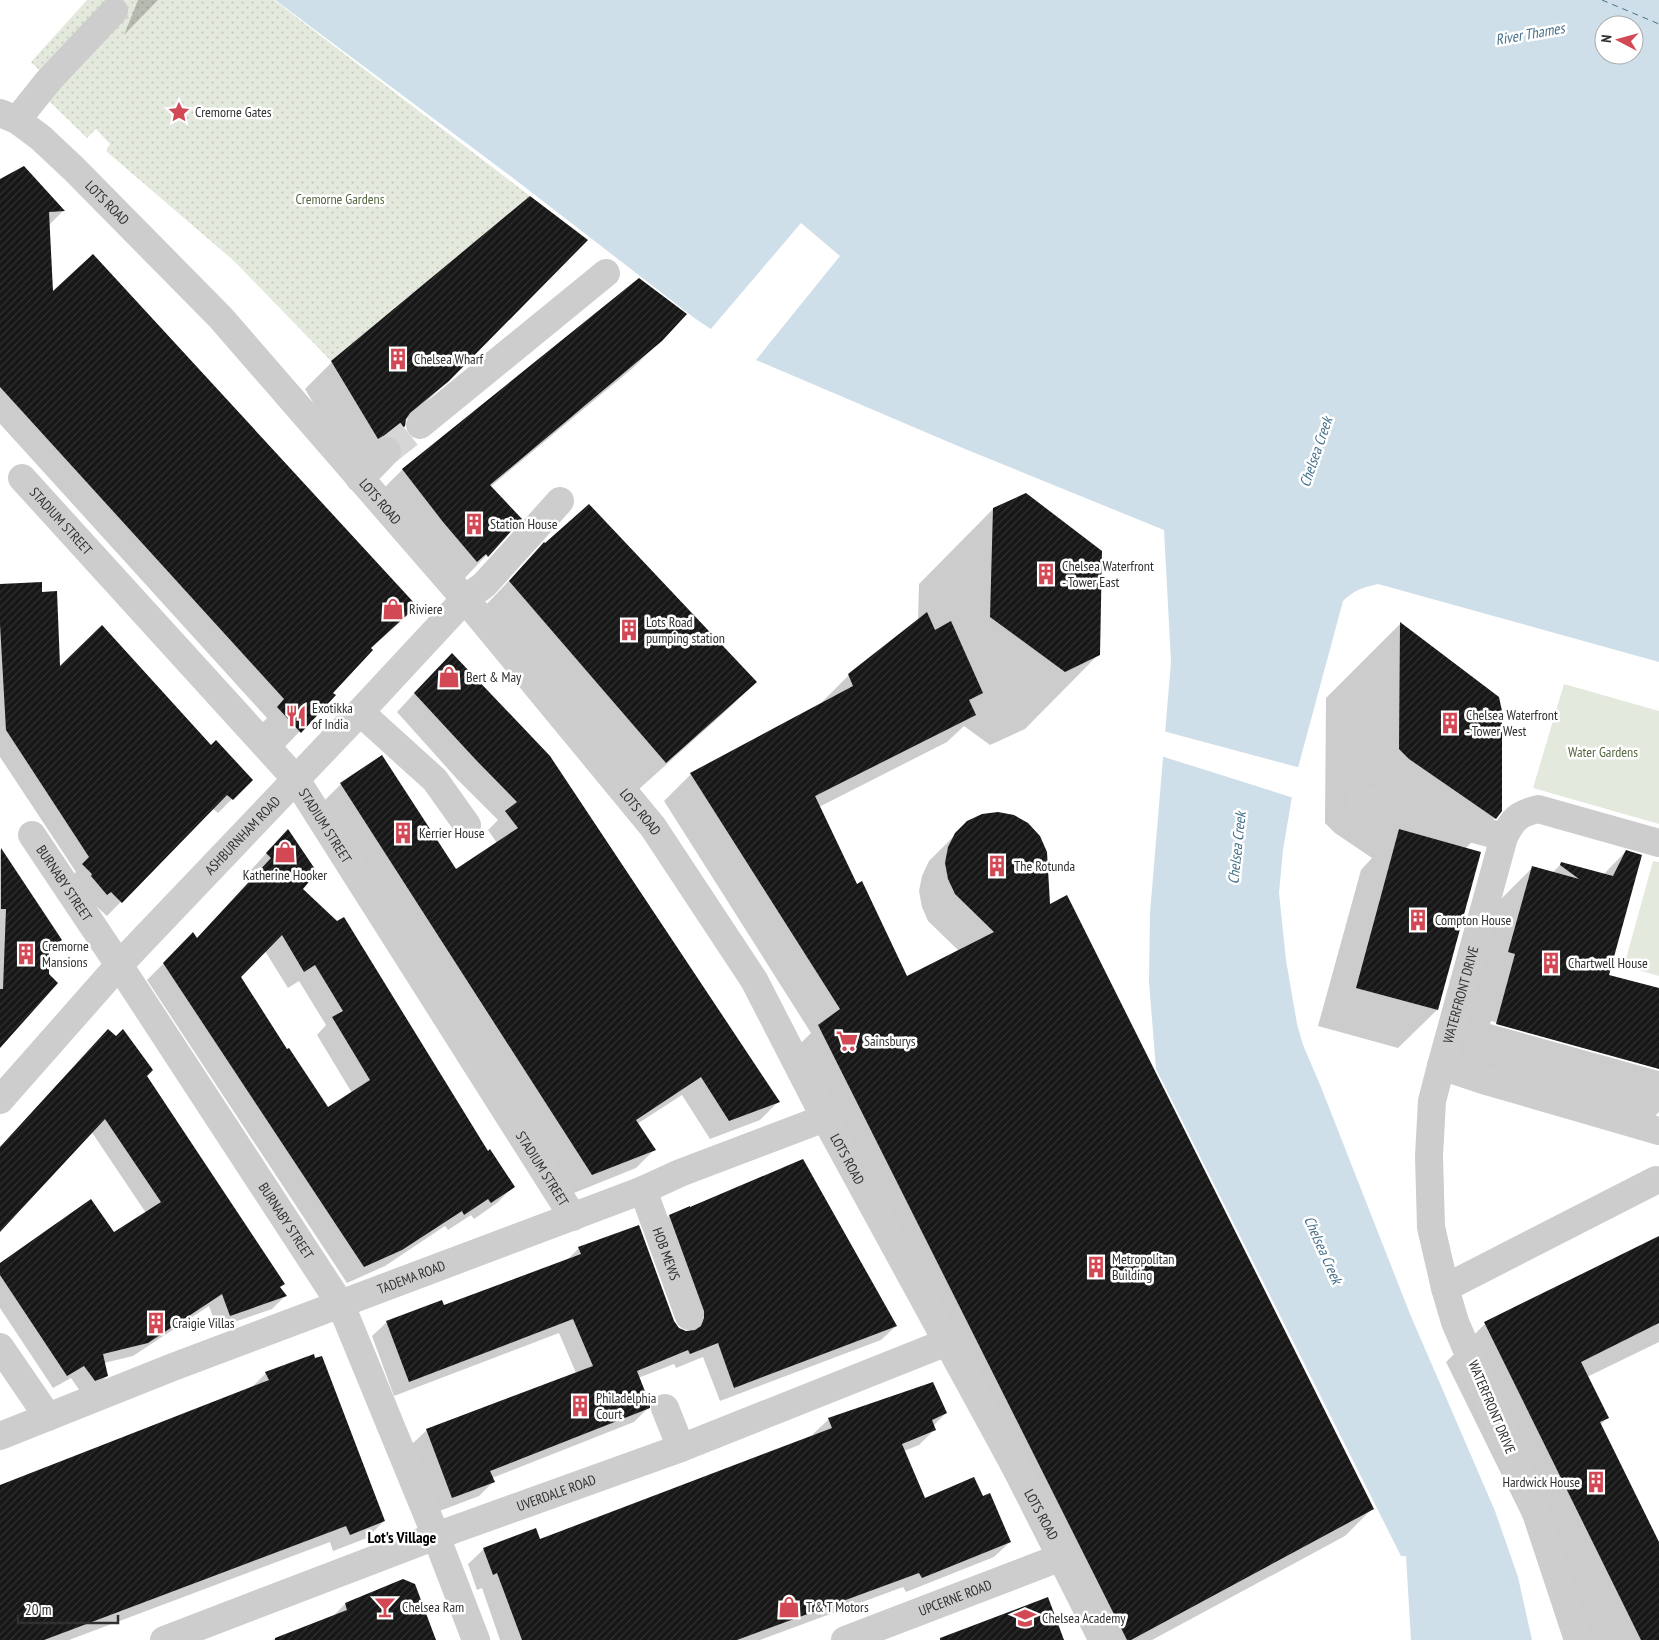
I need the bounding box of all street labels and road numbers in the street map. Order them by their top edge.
street label: LOTS ROAD [81,177,133,229]
street label: LOTS ROAD [355,475,405,528]
street label: STADIUM STREET [26,483,97,559]
street label: STADIUM STREET [295,785,356,867]
street label: LOTS ROAD [616,785,665,839]
street label: ASHBURNHAM ROAD [201,792,284,879]
street label: BURNABY STREET [32,842,97,925]
street label: WATERFRONT DRIVE [1439,944,1483,1045]
street label: STADIUM STREET [512,1128,573,1210]
street label: LOTS ROAD [826,1131,869,1188]
street label: BURNABY STREET [255,1179,318,1263]
street label: HOB MEWS [648,1225,684,1283]
street label: TADEMA ROAD [375,1256,448,1298]
street label: WATERFRONT DRIVE [1464,1358,1520,1456]
street label: UVERDALE ROAD [514,1470,598,1515]
street label: LOTS ROAD [1020,1486,1063,1543]
street label: UPCERNE ROAD [916,1576,994,1620]

